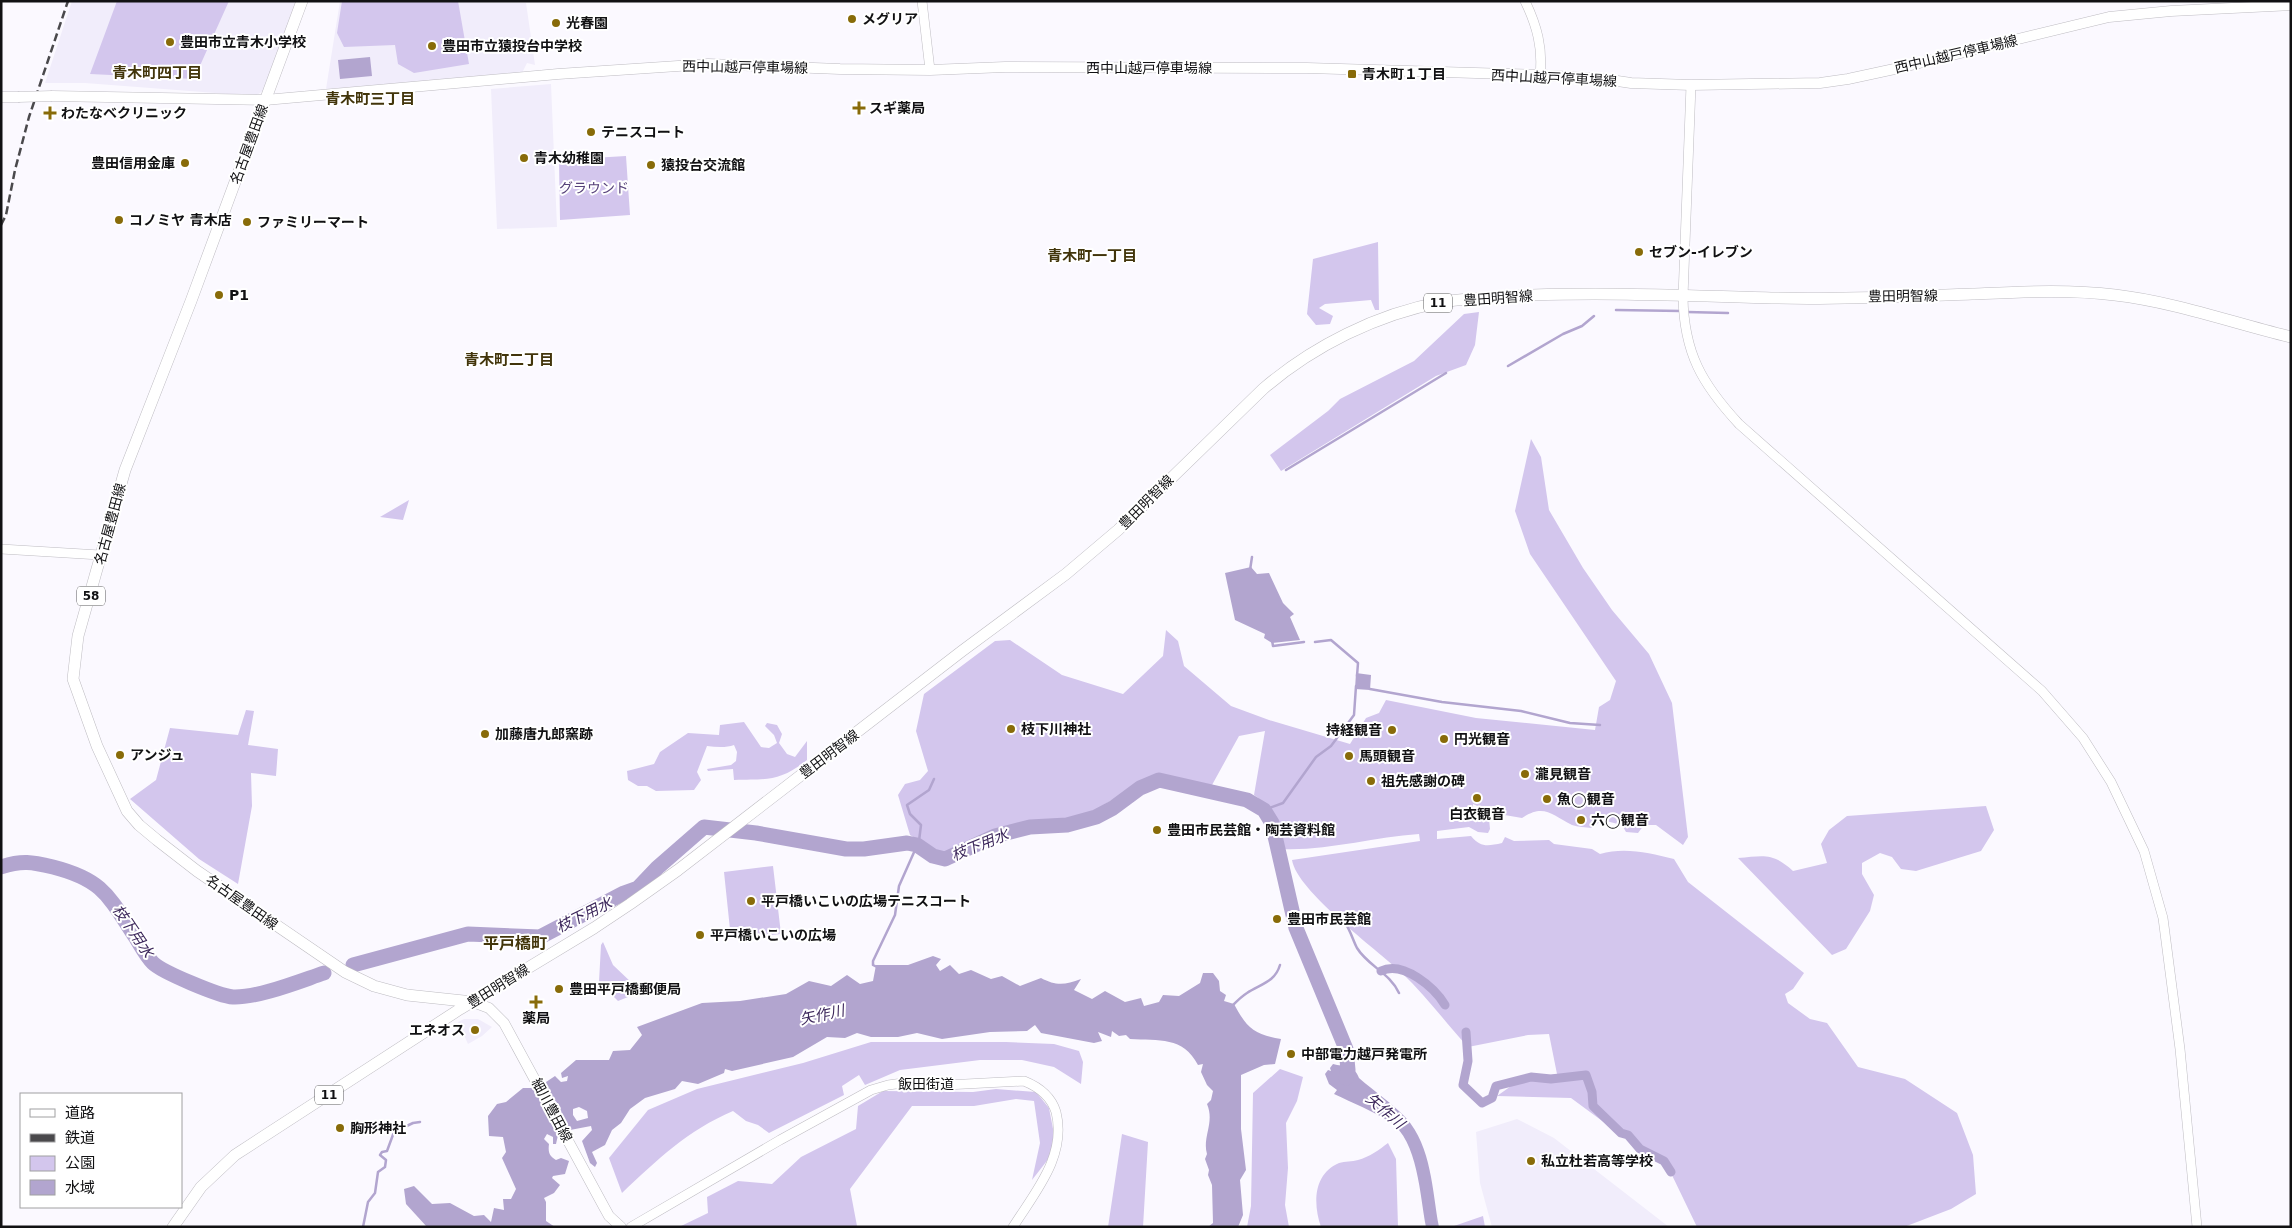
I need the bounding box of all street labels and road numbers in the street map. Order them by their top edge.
street label: 西中山越戸停車場線 [1893,32,2019,76]
street label: 西中山越戸停車場線 [682,58,808,76]
street label: 西中山越戸停車場線 [1086,60,1212,76]
street label: 西中山越戸停車場線 [1491,67,1617,89]
street label: 名古屋豊田線 [227,102,271,186]
street label: 豊田明智線 [1868,287,1938,305]
street label: 豊田明智線 [1463,288,1533,308]
road number: 11 [1424,294,1452,312]
street label: 豊田明智線 [1116,472,1176,532]
street label: 名古屋豊田線 [91,481,129,567]
road number: 58 [77,586,105,606]
street label: 豊田明智線 [796,727,862,781]
street label: 名古屋豊田線 [203,871,281,933]
street label: 豊田明智線 [464,961,532,1011]
street label: 細川豊田線 [529,1075,575,1145]
street label: 飯田街道 [898,1076,954,1092]
road number: 11 [315,1086,343,1104]

